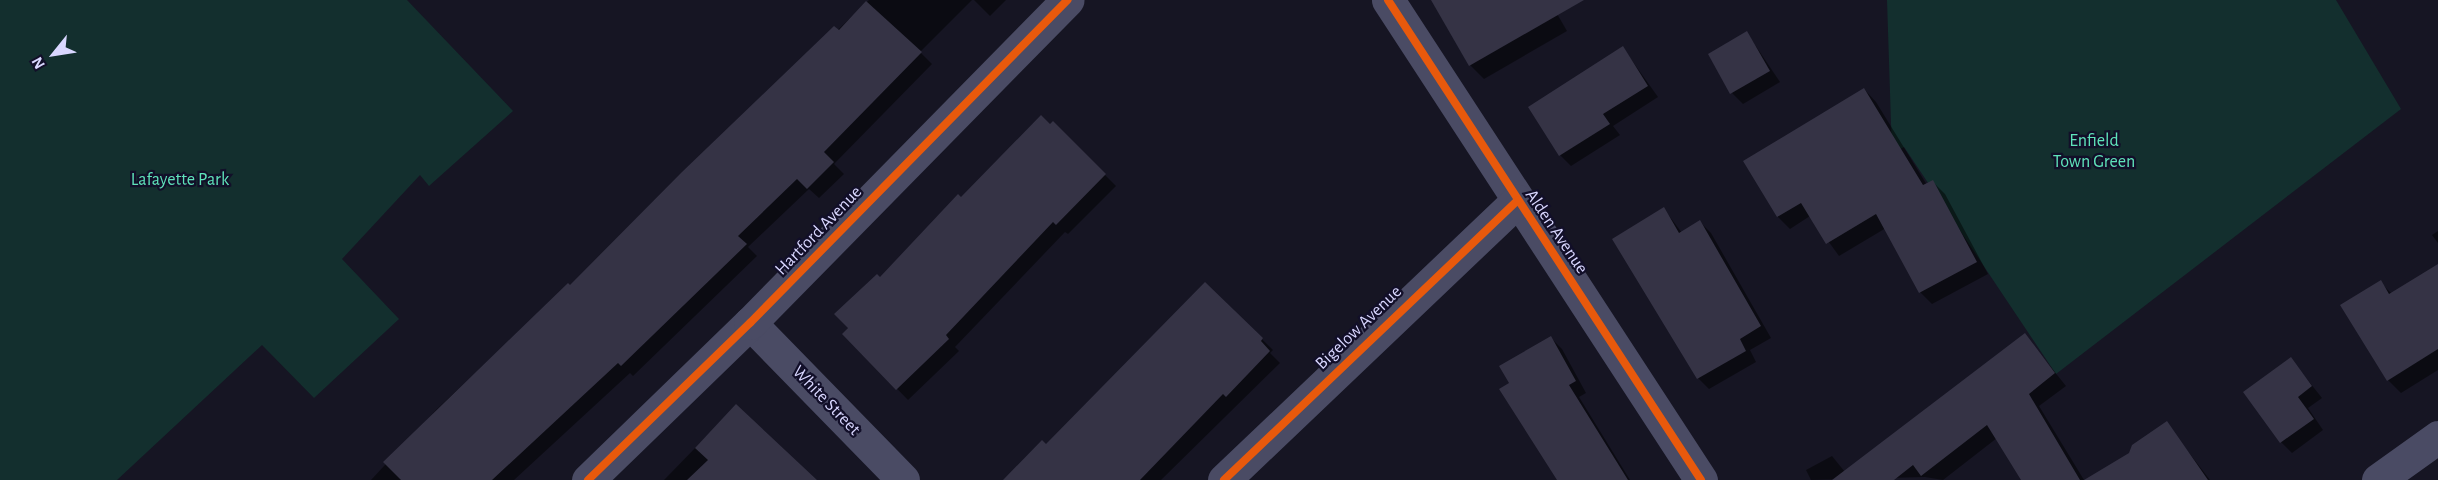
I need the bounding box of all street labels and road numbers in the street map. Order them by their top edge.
street label: Hartford Avenue [771,182,867,280]
street label: Alden Avenue [1520,186,1592,278]
street label: Bigelow Avenue [1311,281,1407,375]
street label: White Street [787,362,865,440]

